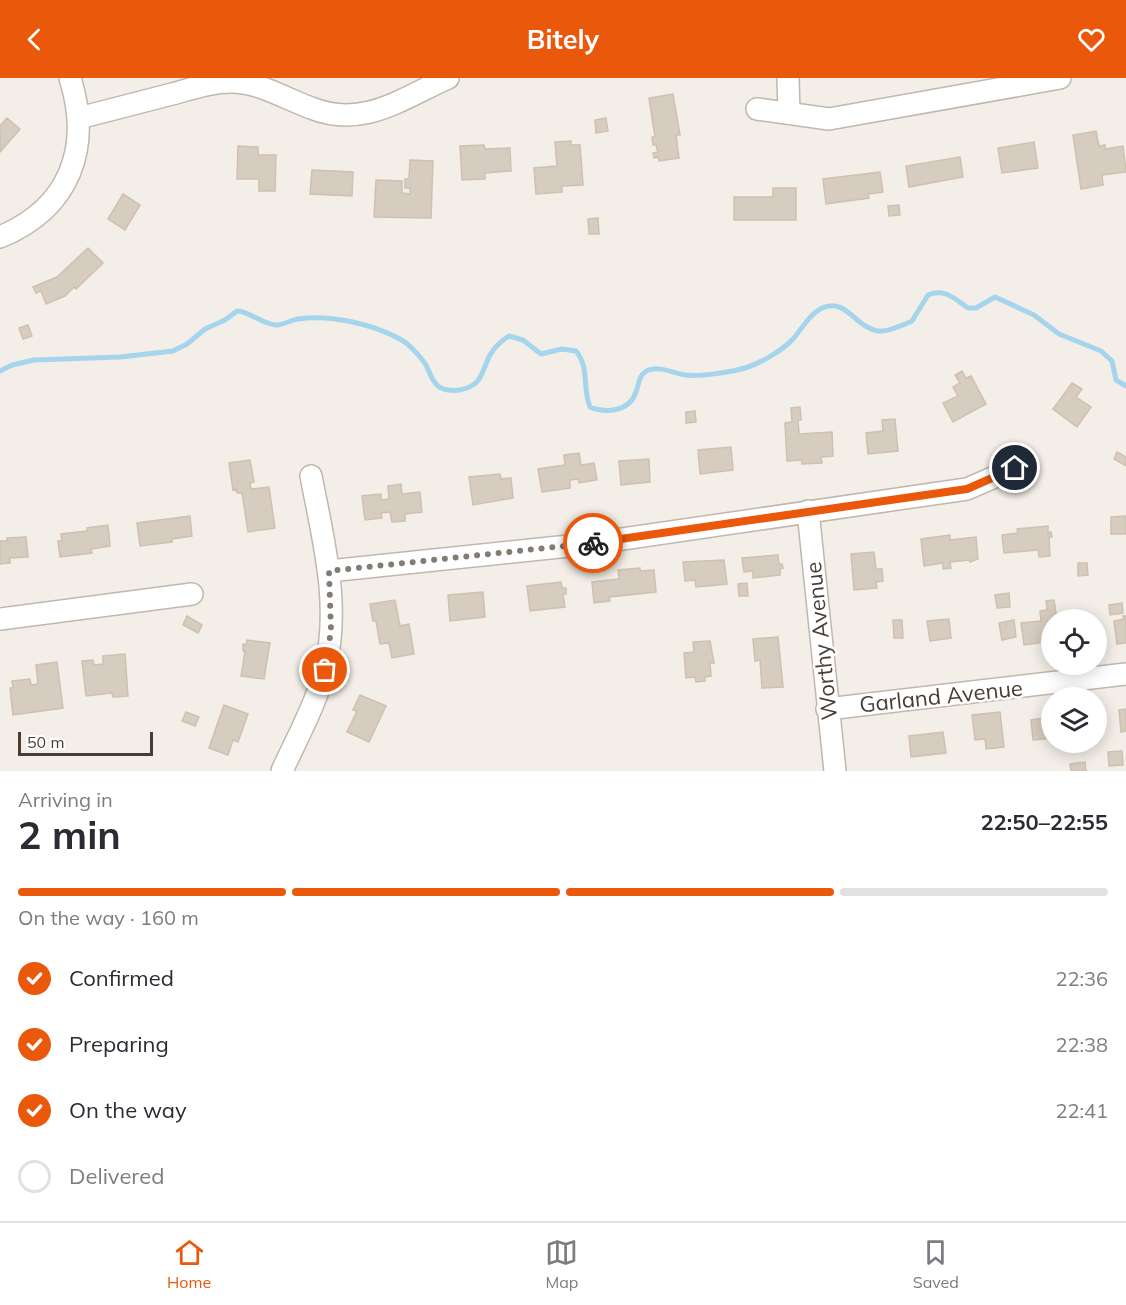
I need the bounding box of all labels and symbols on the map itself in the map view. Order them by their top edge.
pin [989,442,1040,493]
courier [563,513,623,573]
street label: Worthy Avenue [799,561,843,721]
pin [299,644,350,695]
street label: Garland Avenue [858,673,1024,719]
scale bar [18,729,153,756]

